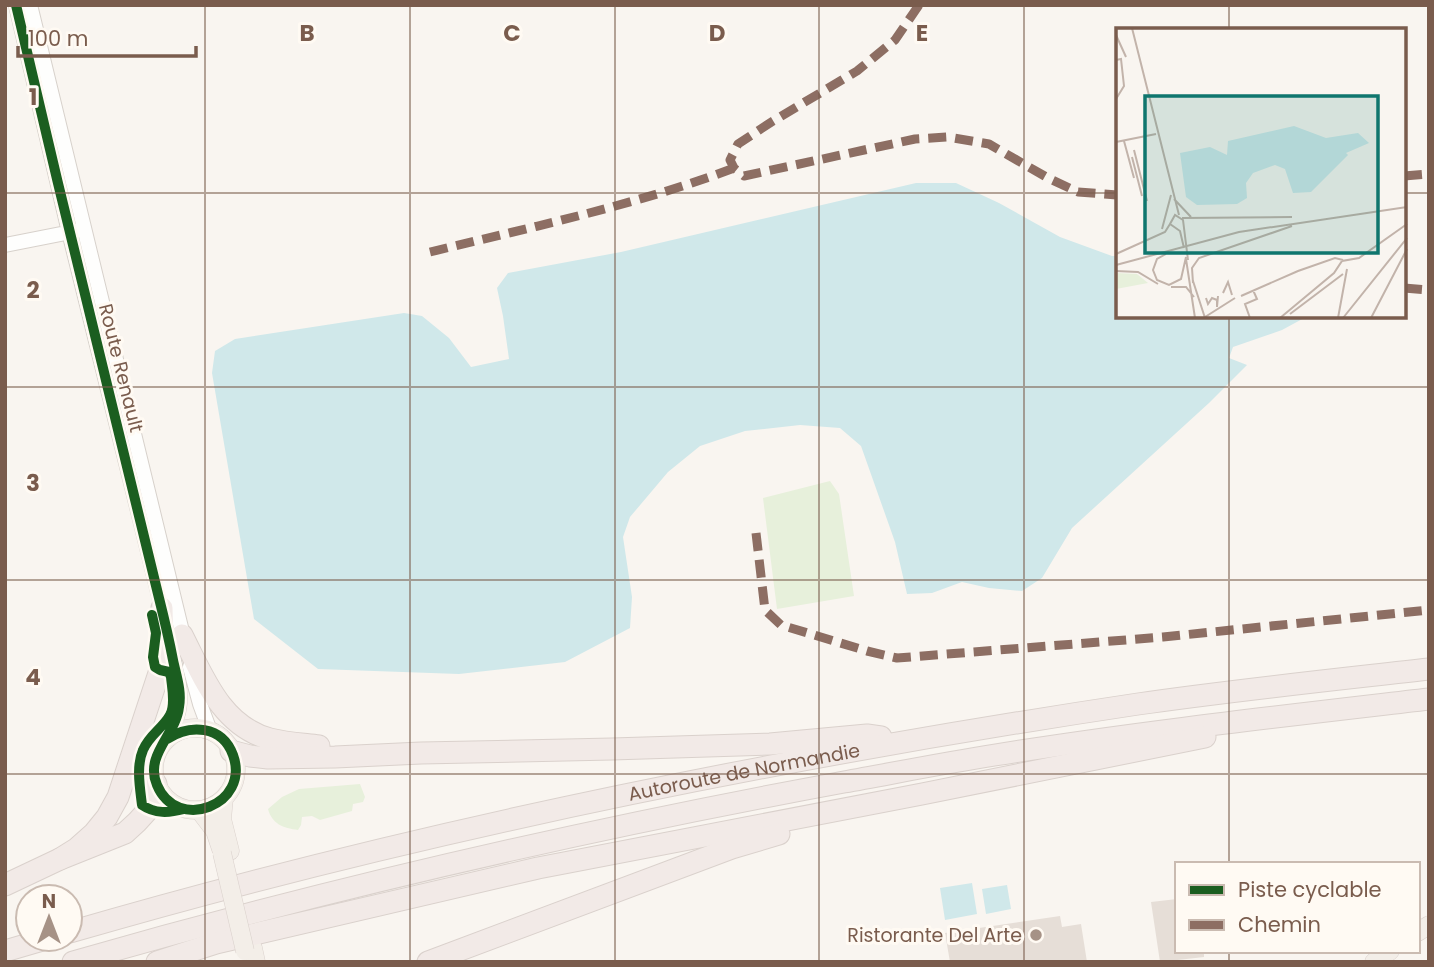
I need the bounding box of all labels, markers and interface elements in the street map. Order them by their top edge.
scale bar [18,14,196,58]
text: B [299,17,315,49]
text: C [503,17,521,49]
text: D [709,17,725,49]
text: E [916,17,928,49]
text: 100 m [28,24,88,53]
inset map [1116,28,1406,318]
text: 1 [29,81,37,113]
text: 2 [26,274,40,306]
street label: Route Renault [92,301,150,435]
text: 3 [26,467,40,499]
text: 4 [25,661,41,693]
street label: Autoroute de Normandie [626,736,862,807]
legend [1175,862,1420,953]
text: Piste cyclable [1238,875,1382,904]
north arrow [14,883,84,953]
text: N [42,888,56,915]
text: Chemin [1238,910,1321,939]
place label: Ristorante Del Arte [847,922,1022,949]
marker: Ristorante Del Arte [1028,927,1044,943]

